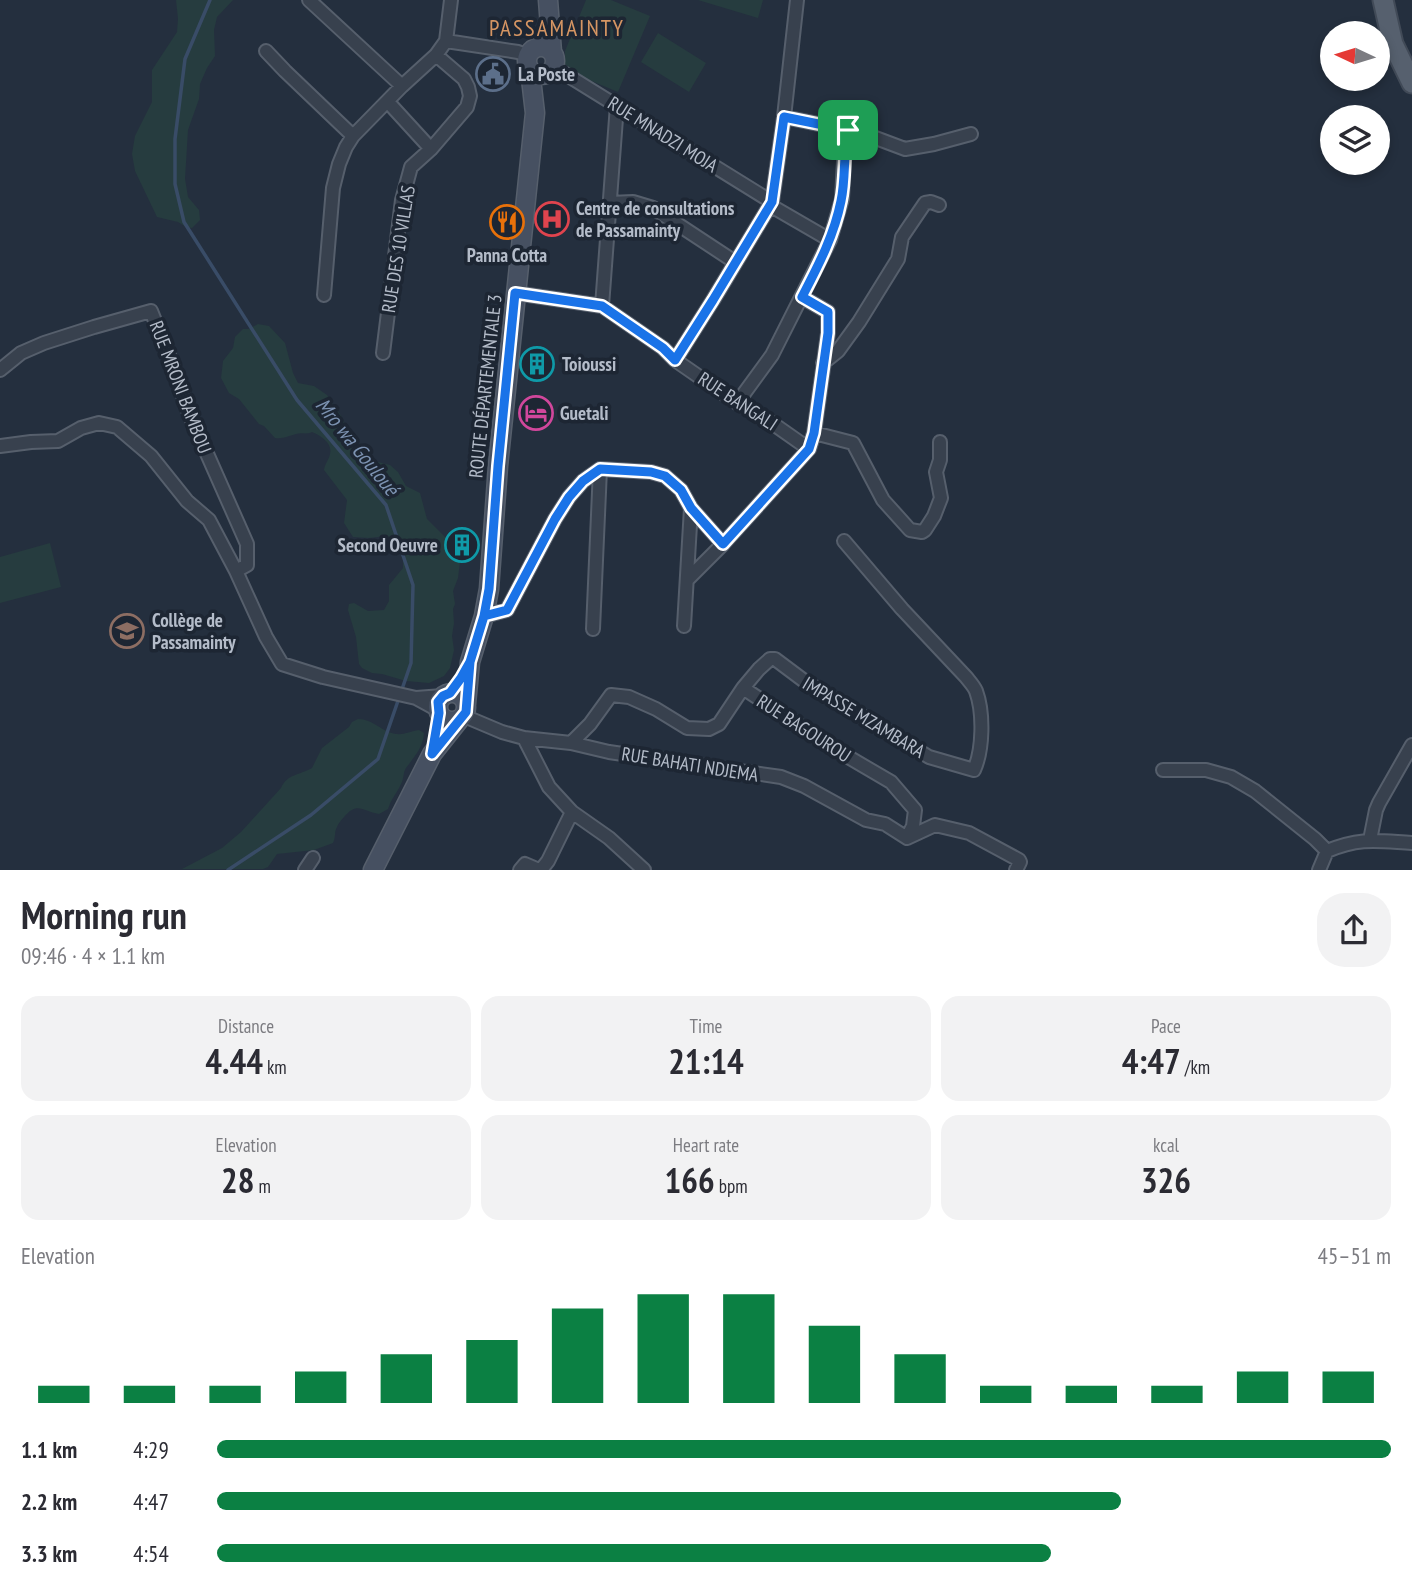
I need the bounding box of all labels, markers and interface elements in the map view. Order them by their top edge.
district label: PASSAMAINTY [489,13,625,42]
north arrow [1320,21,1390,91]
map controls [1320,21,1390,175]
public building icon: La Poste [474,55,512,93]
place label: La Poste [518,62,575,86]
street label: RUE MNADZI MOJA [604,91,722,177]
pin [818,100,878,160]
button: layers [1320,105,1390,175]
icon: arrive [829,111,867,149]
street label: RUE DES 10 VILLAS [376,184,420,314]
place label: Centre de consultations de Passamainty [576,196,735,242]
hospital icon: Centre de consultations de Passamainty [533,200,571,238]
restaurant icon: Panna Cotta [488,203,526,241]
place label: Panna Cotta [467,243,547,267]
street label: ROUTE DÉPARTEMENTALE 3 [463,293,507,479]
street label: RUE MRONI BAMBOU [145,317,217,457]
building icon: Toioussi [518,345,556,383]
place label: Toioussi [562,352,616,376]
street label: RUE BANGALI [694,366,782,436]
water label: Mro wa Gouloué [310,392,407,503]
hotel icon: Guetali [517,394,555,432]
place label: Guetali [560,401,608,425]
building icon: Second Oeuvre [443,526,481,564]
place label: Second Oeuvre [338,533,438,557]
place label: Collège de Passamainty [152,608,236,654]
school or university icon: Collège de Passamainty [108,612,146,650]
street label: IMPASSE MZAMBARA [799,671,929,763]
street label: RUE BAGOUROU [752,689,856,767]
street label: RUE BAHATI NDJEMA [620,741,760,787]
text: Morning run [21,890,187,939]
button: share [1317,893,1391,967]
text: 09:46 · 4 × 1.1 km [21,941,165,970]
text: Distance [218,1014,274,1038]
text: Time [690,1014,722,1038]
text: Pace [1151,1014,1181,1038]
text: 4.44 [205,1038,263,1084]
text: 21:14 [668,1038,744,1084]
text: 4:47 [1122,1038,1181,1084]
text: km [263,1055,287,1079]
text: /km [1181,1055,1210,1079]
text: Elevation [216,1133,276,1157]
text: Heart rate [673,1133,739,1157]
text: kcal [1153,1133,1179,1157]
text: 28 [221,1157,255,1203]
text: 166 [664,1157,715,1203]
text: 326 [1141,1157,1191,1203]
text: m [255,1174,271,1198]
text: bpm [715,1174,748,1198]
text: Elevation [21,1241,95,1270]
text: 45–51 m [1318,1241,1391,1270]
text: 1.1 km [21,1435,77,1464]
text: 4:29 [133,1435,169,1464]
text: 2.2 km [21,1487,77,1516]
text: 4:47 [133,1487,169,1516]
text: 3.3 km [21,1539,77,1568]
text: 4:54 [133,1539,169,1568]

